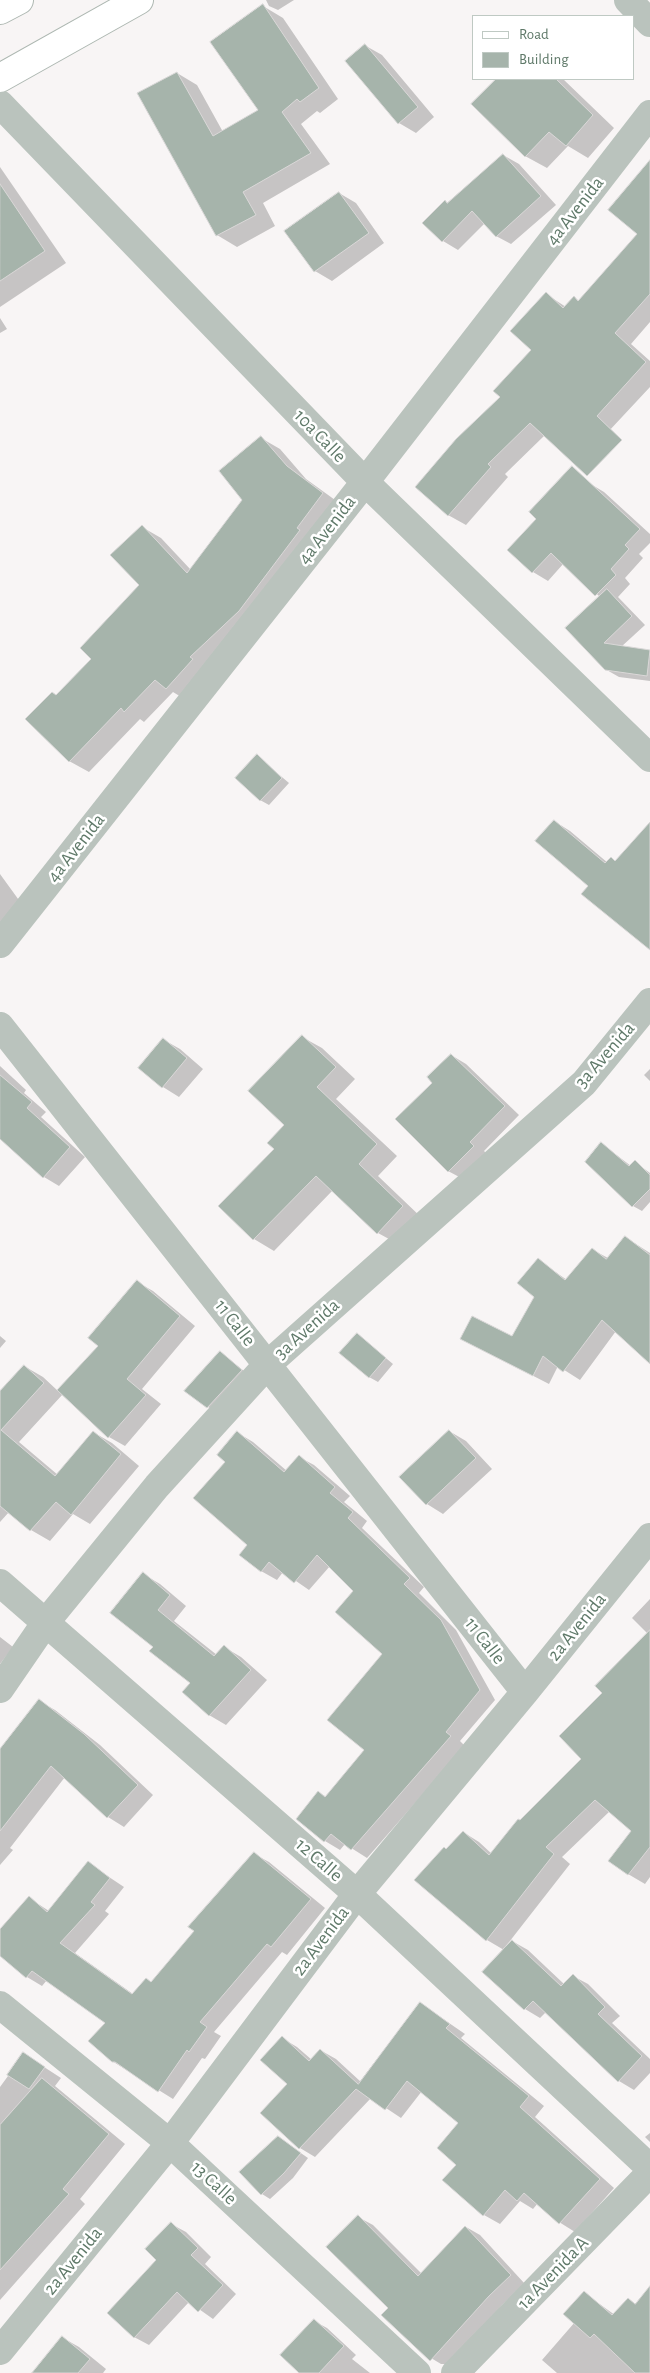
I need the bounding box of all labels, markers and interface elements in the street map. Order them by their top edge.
legend [472,15,635,80]
text: Road [519,27,549,42]
text: Building [519,52,569,67]
street label: 4a Avenida [541,172,609,250]
street label: 10a Calle [289,405,351,467]
street label: 4a Avenida [293,491,361,569]
street label: 4a Avenida [42,809,110,887]
street label: 3a Avenida [570,1017,640,1093]
street label: 3a Avenida [270,1294,344,1364]
street label: 11 Calle [210,1295,260,1351]
street label: 2a Avenida [543,1588,611,1666]
street label: 11 Calle [460,1613,510,1669]
street label: 12 Calle [291,1833,347,1887]
street label: 2a Avenida [288,1902,354,1980]
street label: 13 Calle [186,2156,242,2210]
street label: 2a Avenida [39,2222,107,2300]
street label: 1a Avenida A [513,2232,593,2314]

